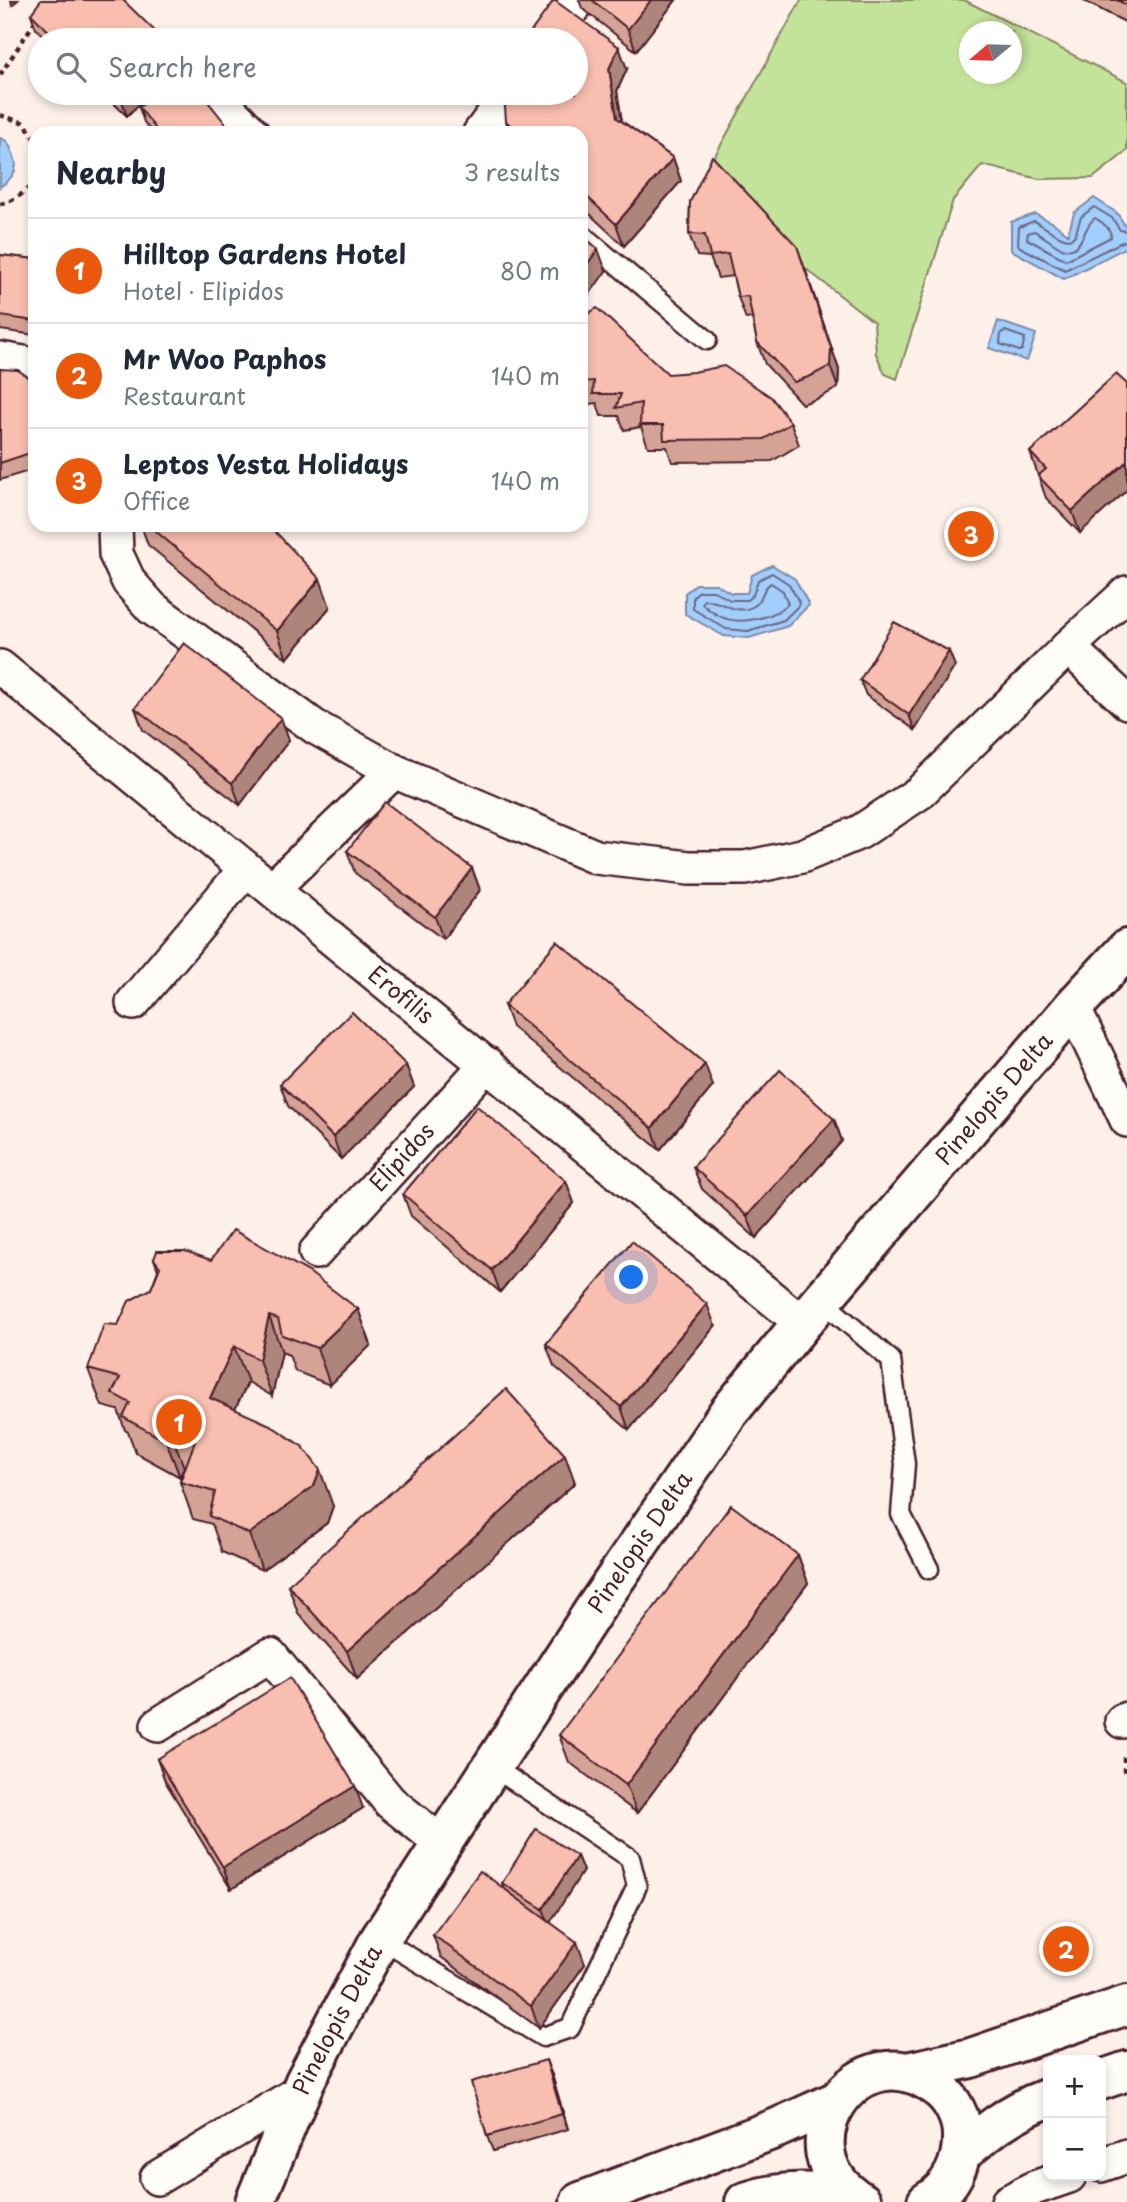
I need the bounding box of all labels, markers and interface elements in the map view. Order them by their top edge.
north arrow [959,21,1022,84]
search box [28,28,588,105]
text: Search here [108,47,257,86]
icon: search [52,48,90,86]
text: Nearby [56,149,166,194]
text: 3 results [464,154,560,189]
text: Hilltop Gardens Hotel [123,234,406,273]
text: 1 [74,253,85,288]
text: 80 m [500,253,560,288]
text: Hotel · Elipidos [123,273,284,308]
text: Mr Woo Paphos [123,339,326,378]
text: 2 [71,358,87,393]
text: 140 m [491,358,560,393]
text: Restaurant [123,378,246,413]
text: Leptos Vesta Holidays [123,444,409,483]
text: 3 [71,463,87,498]
text: 140 m [491,463,560,498]
text: Office [123,483,190,518]
pin: 3 [948,508,994,560]
street label: Erofilis [361,956,443,1032]
street label: Pinelopis Delta [926,1023,1061,1172]
street label: Elipidos [360,1114,442,1199]
your location [614,1260,648,1294]
pin: 1 [156,1396,202,1448]
street label: Pinelopis Delta [578,1463,700,1619]
pin: 2 [1043,1923,1089,1975]
street label: Pinelopis Delta [282,1937,390,2100]
map controls [1043,2055,1106,2181]
button: + [1043,2055,1106,2118]
button: − [1043,2118,1106,2181]

